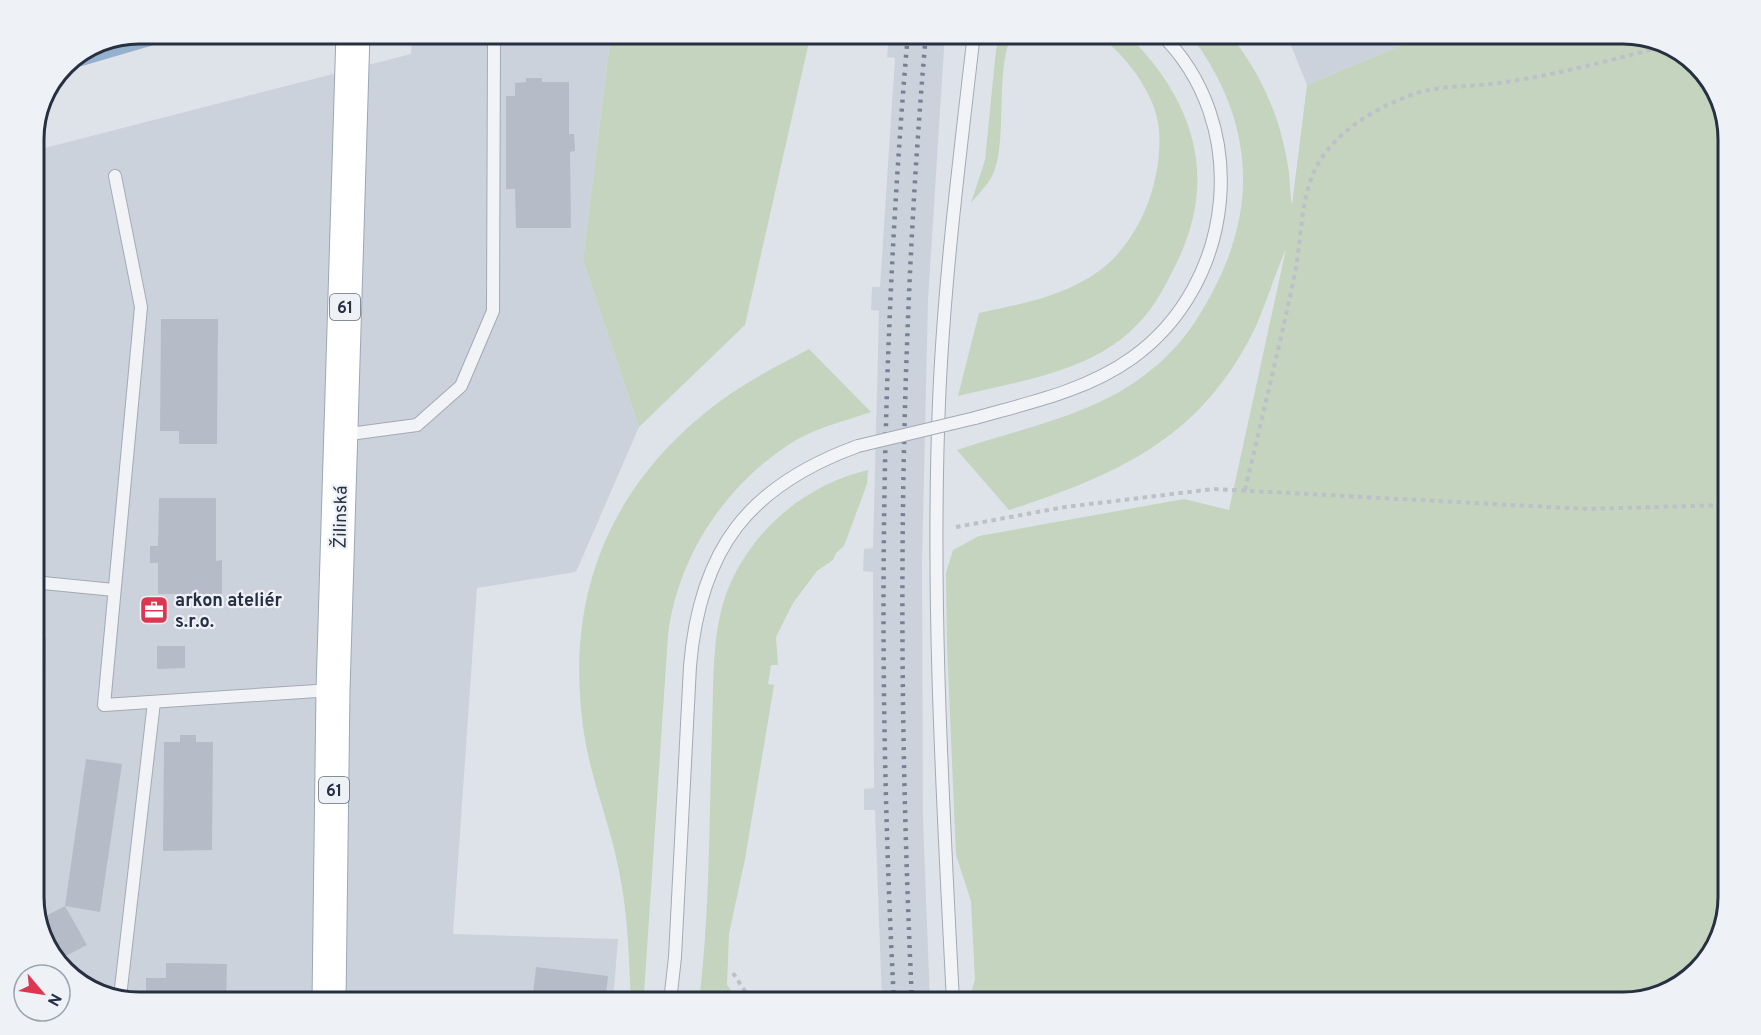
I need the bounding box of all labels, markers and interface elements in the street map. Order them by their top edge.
road number: 61 [330,294,360,320]
street label: Žilinská [327,485,354,549]
place label: arkon ateliér s.r.o. [175,590,282,634]
office icon: arkon ateliér s.r.o. [138,594,170,626]
road number: 61 [319,777,349,803]
north arrow [12,963,72,1023]
text: N [42,989,65,1009]

